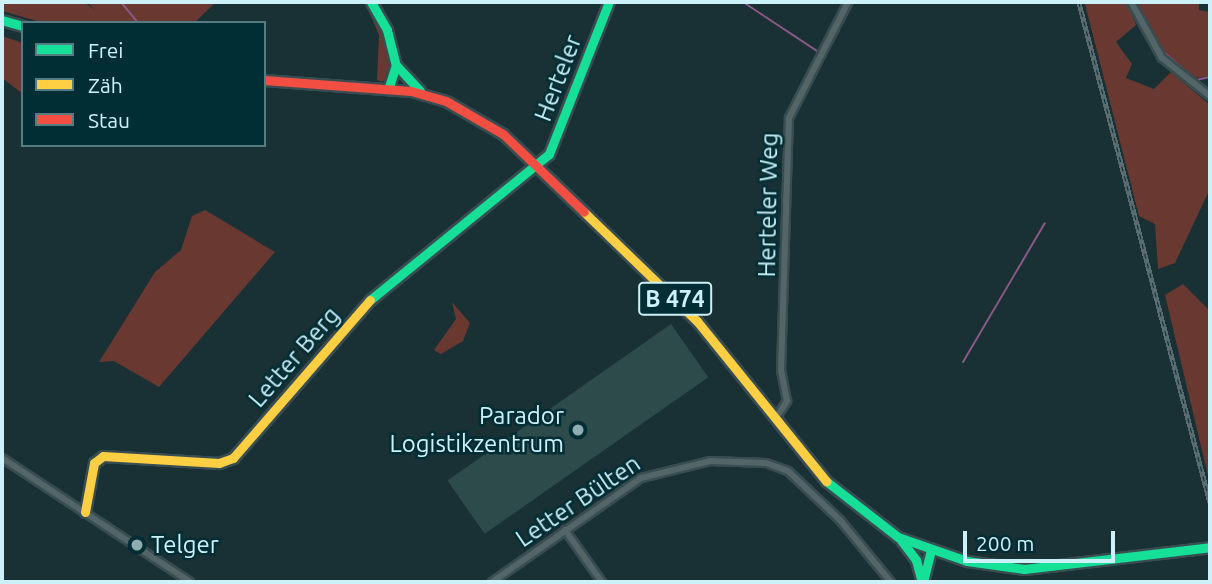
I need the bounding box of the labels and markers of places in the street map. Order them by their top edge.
place label: Parador Logistikzentrum [390,402,564,458]
marker: Parador Logistikzentrum [570,422,586,438]
place label: Telger [151,531,219,559]
marker: Telger [129,537,145,553]

